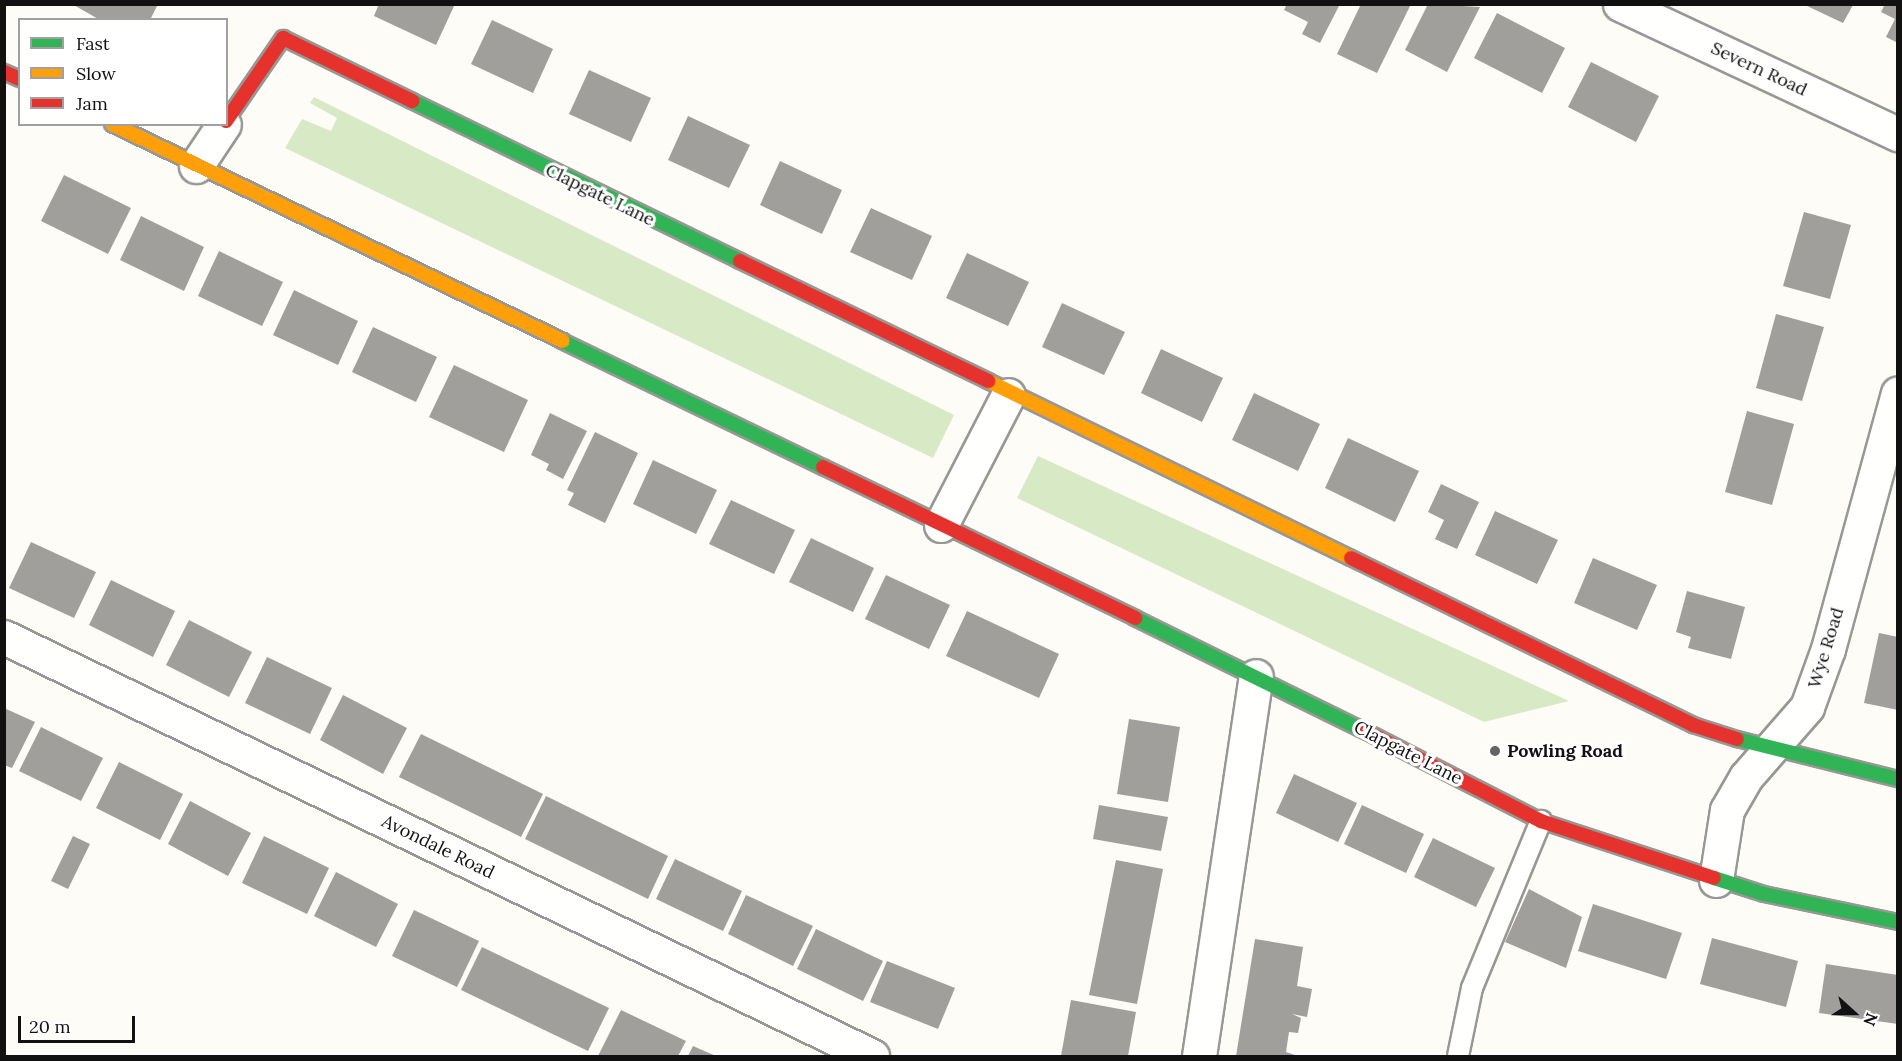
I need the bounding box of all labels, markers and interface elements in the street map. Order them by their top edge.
legend [18,18,228,126]
text: Fast [76,32,110,55]
street label: Severn Road [1707,37,1811,101]
text: Slow [76,62,116,85]
text: Jam [76,92,108,115]
street label: Clapgate Lane [542,159,658,231]
street label: Wye Road [1804,605,1848,691]
street label: Clapgate Lane [1350,716,1466,790]
place label: Powling Road [1507,740,1623,762]
marker: Powling Road [1488,744,1502,758]
street label: Avondale Road [378,810,498,884]
north arrow [1824,983,1884,1043]
scale bar [21,1004,138,1042]
text: N [1859,1010,1882,1029]
text: 20 m [29,1015,71,1038]

